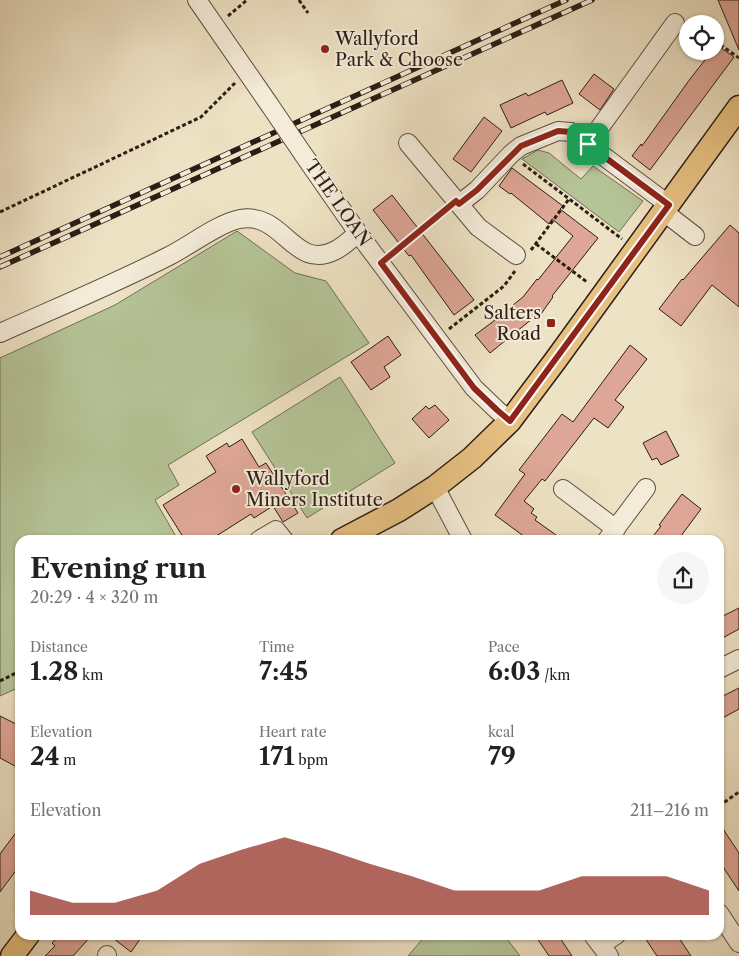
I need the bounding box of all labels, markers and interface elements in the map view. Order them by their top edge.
map controls [679,15,724,60]
button: locate [679,15,724,60]
place label: Wallyford Park & Choose [334,28,463,71]
marker: Wallyford Park & Choose [319,43,331,55]
pin [567,123,609,165]
icon: arrive [574,130,602,158]
street label: THE LOAN [300,156,376,251]
place label: Salters Road [484,302,541,345]
marker: Salters Road [545,317,557,329]
place label: Wallyford Miners Institute [245,468,383,511]
marker: Wallyford Miners Institute [230,483,242,495]
text: Evening run [30,551,206,585]
button: share [657,552,709,604]
text: 20:29 · 4 × 320 m [30,587,158,607]
text: Distance [30,638,88,656]
text: Time [259,638,294,656]
text: Pace [488,638,520,656]
text: 1.28 [30,656,78,687]
text: 7:45 [259,656,308,687]
text: 6:03 [488,656,540,687]
text: km [78,666,103,684]
text: /km [540,666,570,684]
text: Elevation [30,723,93,741]
text: Heart rate [259,723,326,741]
text: kcal [488,723,514,741]
text: 24 [30,741,60,772]
text: 171 [259,741,295,772]
text: 79 [488,741,516,772]
text: m [60,751,76,769]
text: bpm [295,751,328,769]
text: Elevation [30,800,101,820]
text: 211–216 m [630,800,709,820]

